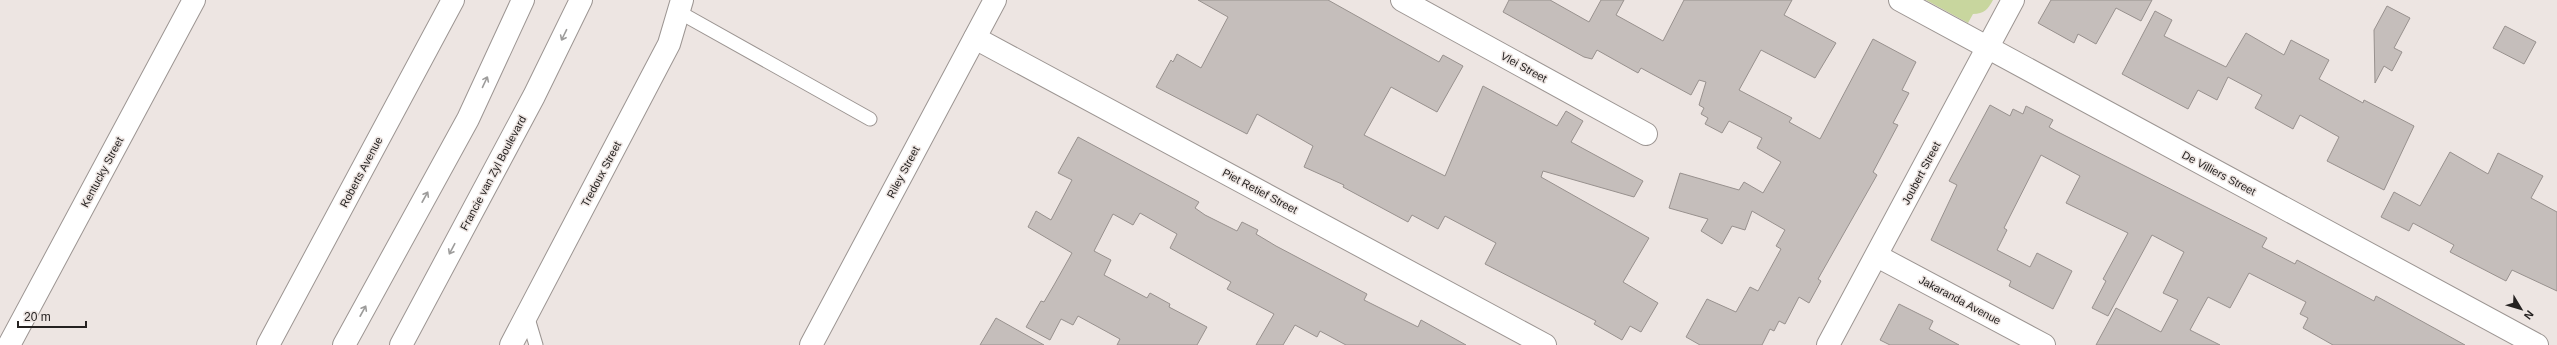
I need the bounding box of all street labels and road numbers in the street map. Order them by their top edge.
street label: Vlei Street [1499,49,1549,85]
street label: Francie van Zyl Boulevard [458,114,528,232]
street label: Kentucky Street [78,135,126,209]
street label: Roberts Avenue [337,135,385,209]
street label: Tredoux Street [579,139,623,209]
street label: Joubert Street [1899,140,1943,206]
street label: Riley Street [884,144,922,200]
street label: De Villiers Street [2180,149,2258,197]
street label: Piet Retief Street [1220,166,1300,216]
street label: Jakaranda Avenue [1917,273,2003,327]

